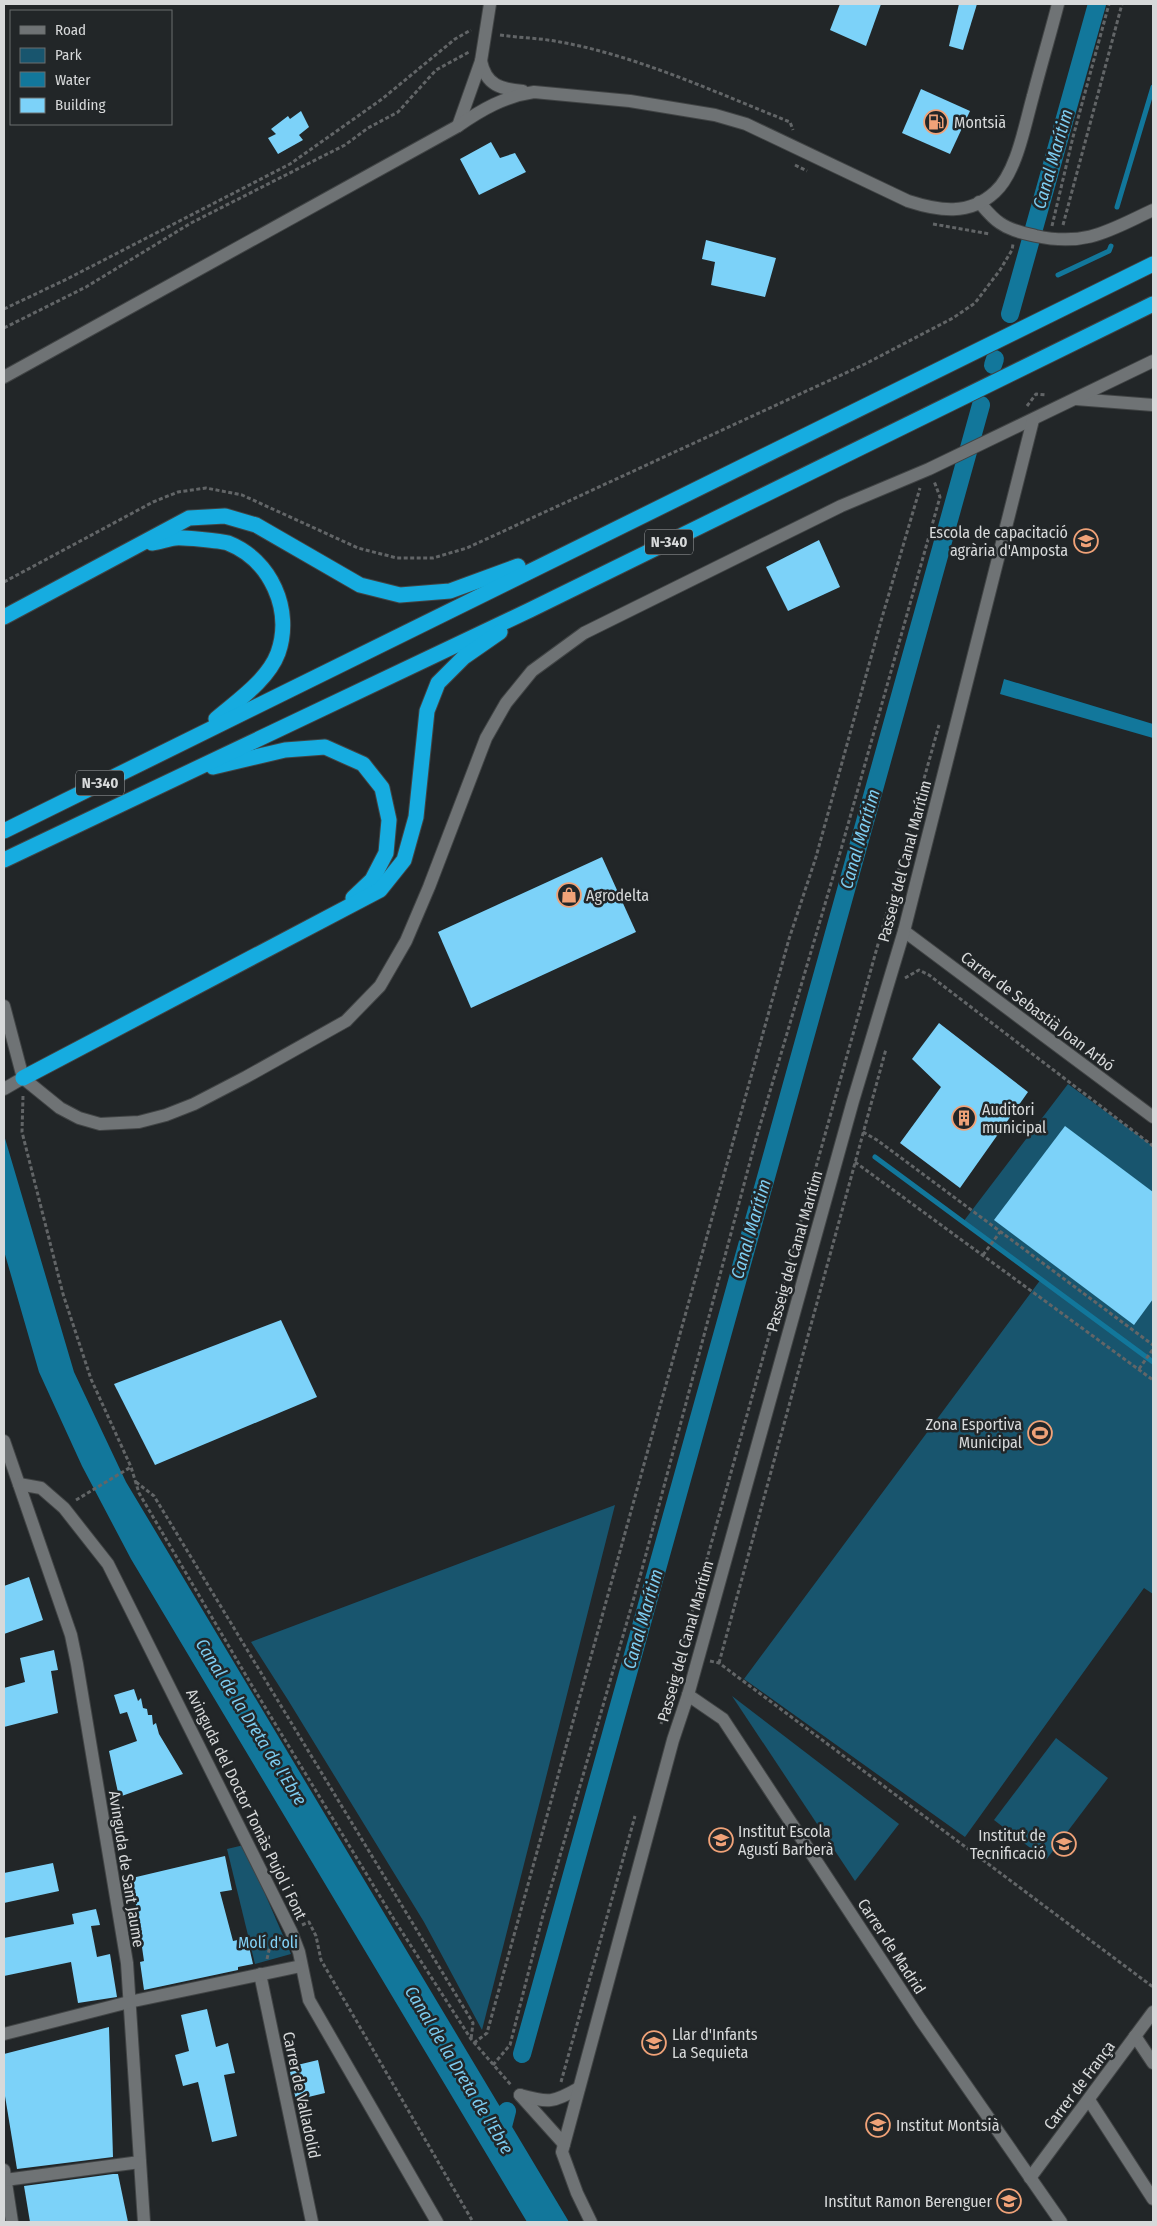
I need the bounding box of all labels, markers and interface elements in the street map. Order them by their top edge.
legend [10,10,172,125]
text: Road [55,21,86,39]
text: Park [55,46,82,64]
text: Water [55,71,91,89]
text: Building [55,96,106,114]
water label: Canal Marítim [1028,107,1078,211]
fuel station icon: Montsiā [923,109,949,135]
place label: Montsiā [954,113,1006,132]
place label: Escola de capacitació agrària d'Amposta [929,523,1068,560]
school or university icon: Escola de capacitació agrària d'Amposta [1073,528,1099,554]
road number: N-340 [645,530,693,554]
road number: N-340 [76,770,124,796]
street label: Passeig del Canal Marítim [874,778,935,944]
water label: Canal Marítim [835,787,885,891]
shop icon: Agrodelta [556,882,582,908]
place label: Agrodelta [586,886,649,905]
street label: Carrer de Sebastià Joan Arbó [957,947,1118,1075]
place label: Auditori municipal [982,1100,1046,1137]
building icon: Auditori municipal [951,1105,977,1131]
street label: Passeig del Canal Marítim [762,1168,827,1334]
water label: Canal Marítim [726,1177,776,1281]
place label: Zona Esportiva Municipal [926,1415,1022,1452]
sports icon: Zona Esportiva Municipal [1027,1420,1053,1446]
street label: Passeig del Canal Marítim [653,1558,718,1724]
water label: Canal Marítim [618,1567,668,1671]
water label: Canal de la Dreta de l'Ebre [191,1635,312,1810]
street label: Avinguda del Doctor Tomàs Pujol i Font [182,1686,311,1923]
street label: Avinguda de Sant Jaume [105,1789,148,1949]
place label: Institut Escola Agustí Barberà [738,1822,834,1859]
place label: Institut de Tecnificació [970,1826,1046,1863]
school or university icon: Institut Escola Agustí Barberà [708,1827,734,1853]
school or university icon: Institut de Tecnificació [1051,1831,1077,1857]
street label: Carrer de Madrid [854,1895,930,1998]
park label: Molí d'oli [238,1933,298,1952]
water label: Canal de la Dreta de l'Ebre [400,1982,518,2159]
place label: Llar d'Infants La Sequieta [672,2025,758,2062]
street label: Carrer de Valladolid [279,2030,324,2160]
school or university icon: Llar d'Infants La Sequieta [641,2030,667,2056]
street label: Carrer de França [1040,2037,1119,2133]
school or university icon: Institut Montsià [865,2112,891,2138]
place label: Institut Montsià [896,2116,1000,2135]
school or university icon: Institut Ramon Berenguer [996,2188,1022,2214]
place label: Institut Ramon Berenguer [824,2192,992,2211]

